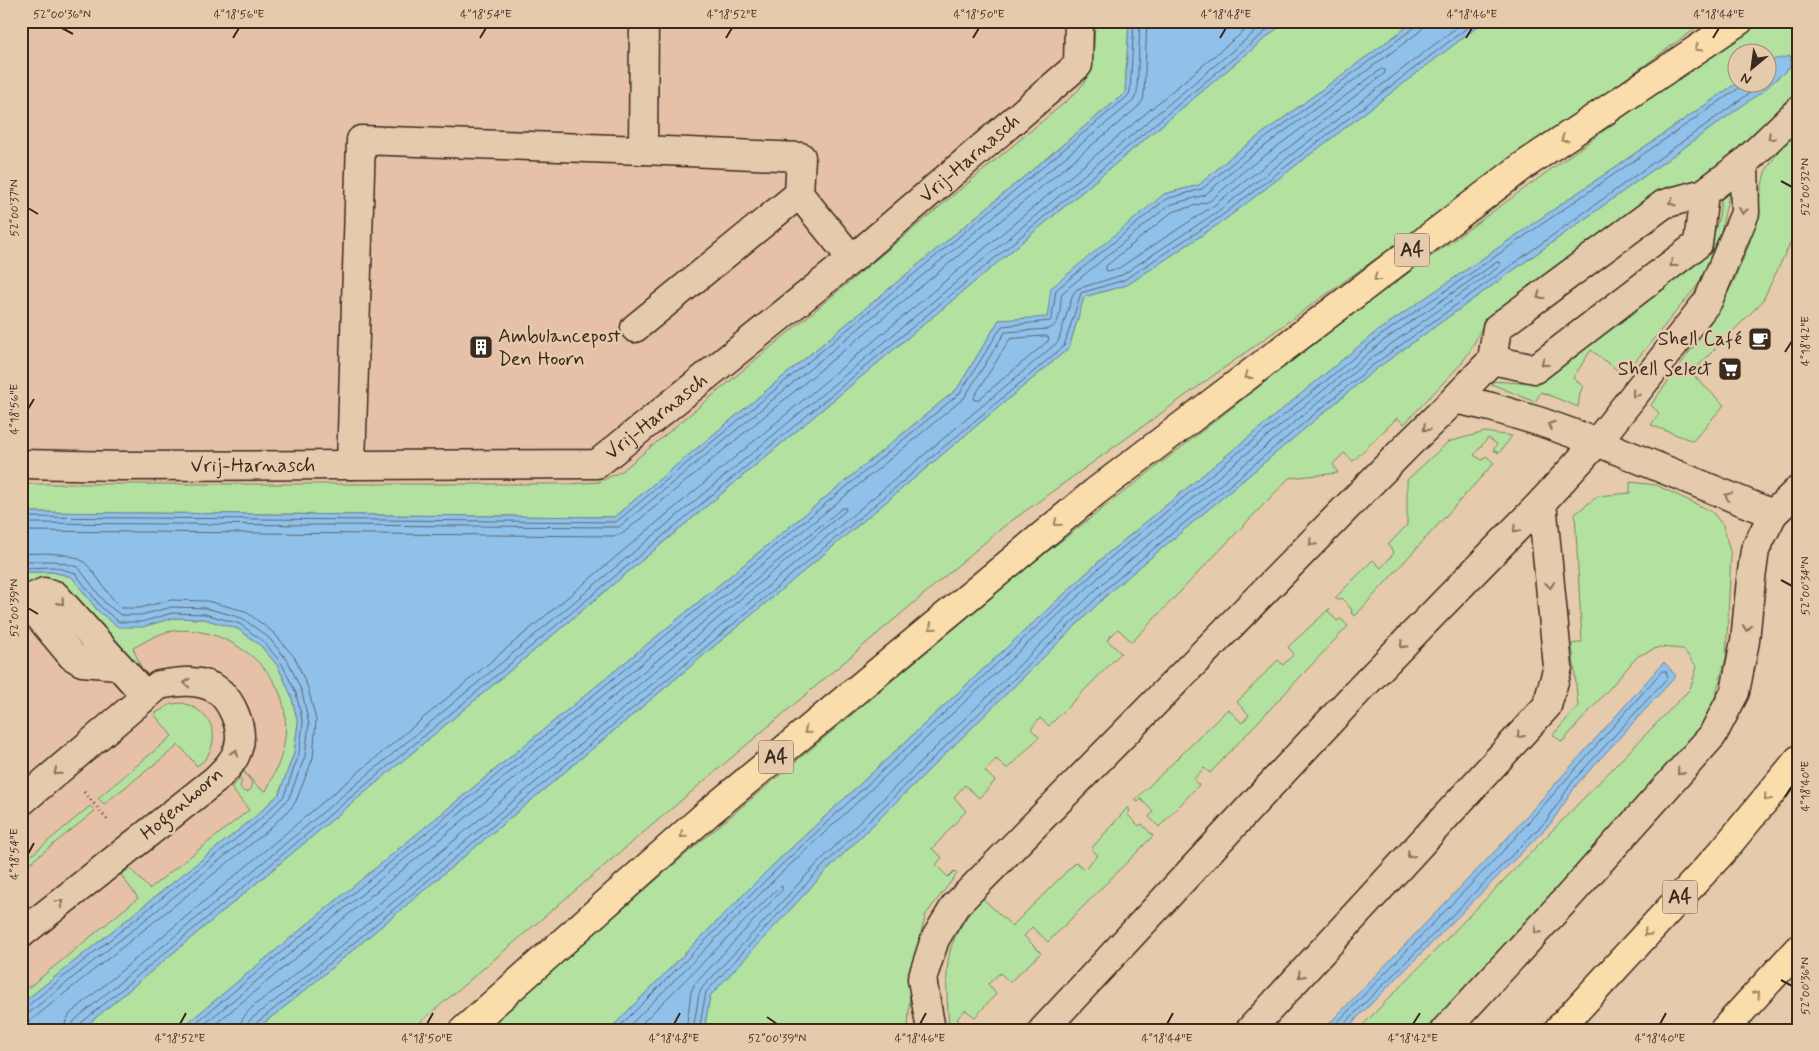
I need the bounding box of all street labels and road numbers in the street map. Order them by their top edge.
street label: Vrij-Harnasch [913,107,1026,209]
road number: A4 [1394,234,1430,266]
street label: Vrij-Harnasch [599,367,713,466]
street label: Vrij-Harnasch [191,452,315,479]
road number: A4 [758,740,794,774]
street label: Hogenhoorn [135,761,231,848]
road number: A4 [1662,880,1698,914]

